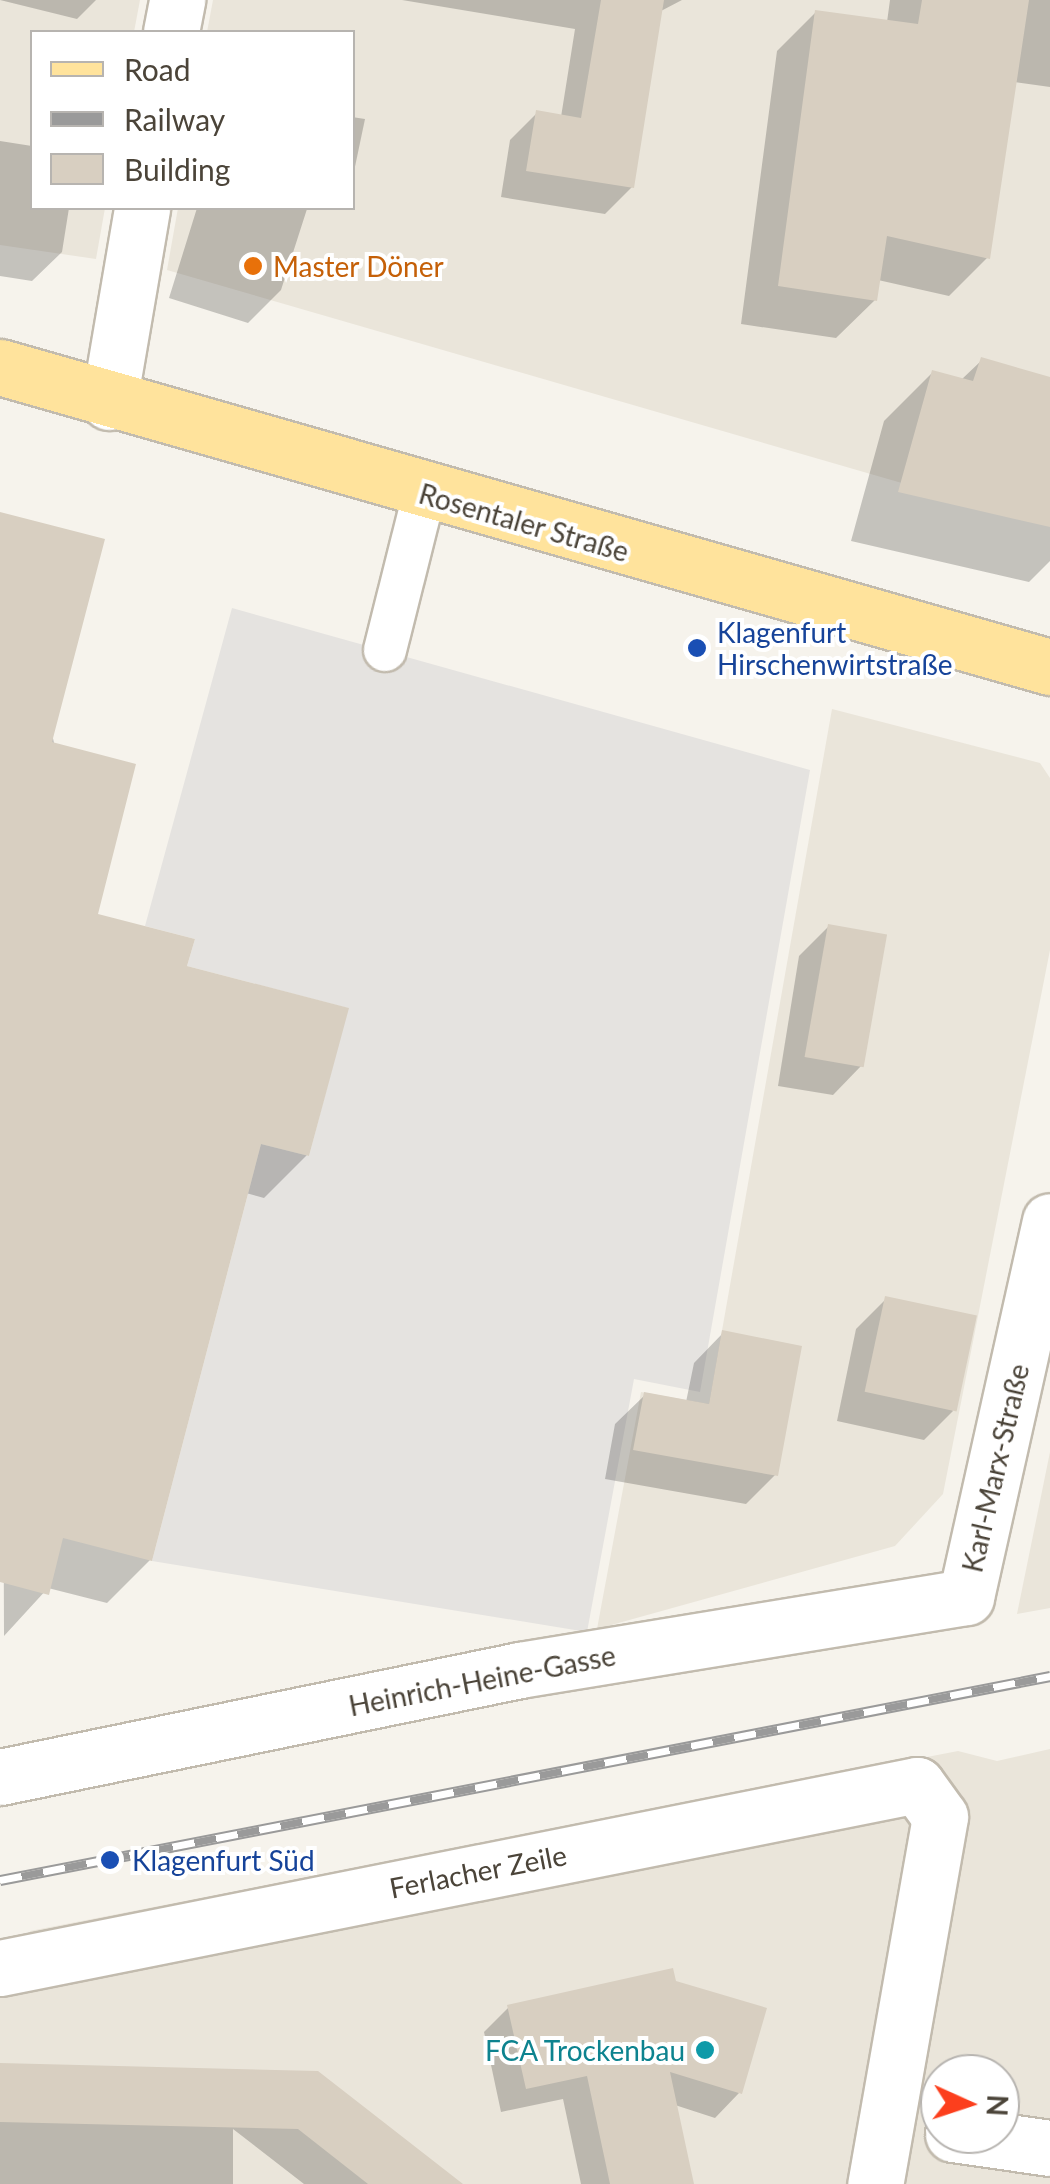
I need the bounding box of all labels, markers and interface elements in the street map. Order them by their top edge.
legend [30,30,355,210]
text: Road [124,51,191,87]
text: Railway [124,101,225,137]
text: Building [124,151,230,187]
place label: Master Döner [273,249,444,283]
marker: Master Döner [242,255,264,277]
street label: Rosentaler Straße [415,476,633,568]
place label: Klagenfurt Hirschenwirtstraße [717,615,952,681]
marker: Klagenfurt Hirschenwirtstraße [686,637,708,659]
street label: Karl-Marx-Straße [955,1361,1035,1575]
street label: Heinrich-Heine-Gasse [346,1638,618,1722]
street label: Ferlacher Zeile [386,1837,570,1905]
place label: Klagenfurt Süd [132,1843,315,1877]
marker: Klagenfurt Süd [97,1847,123,1873]
place label: FCA Trockenbau [483,2033,685,2067]
marker: FCA Trockenbau [694,2039,716,2061]
north arrow [920,2054,1020,2154]
text: N [980,2094,1016,2117]

